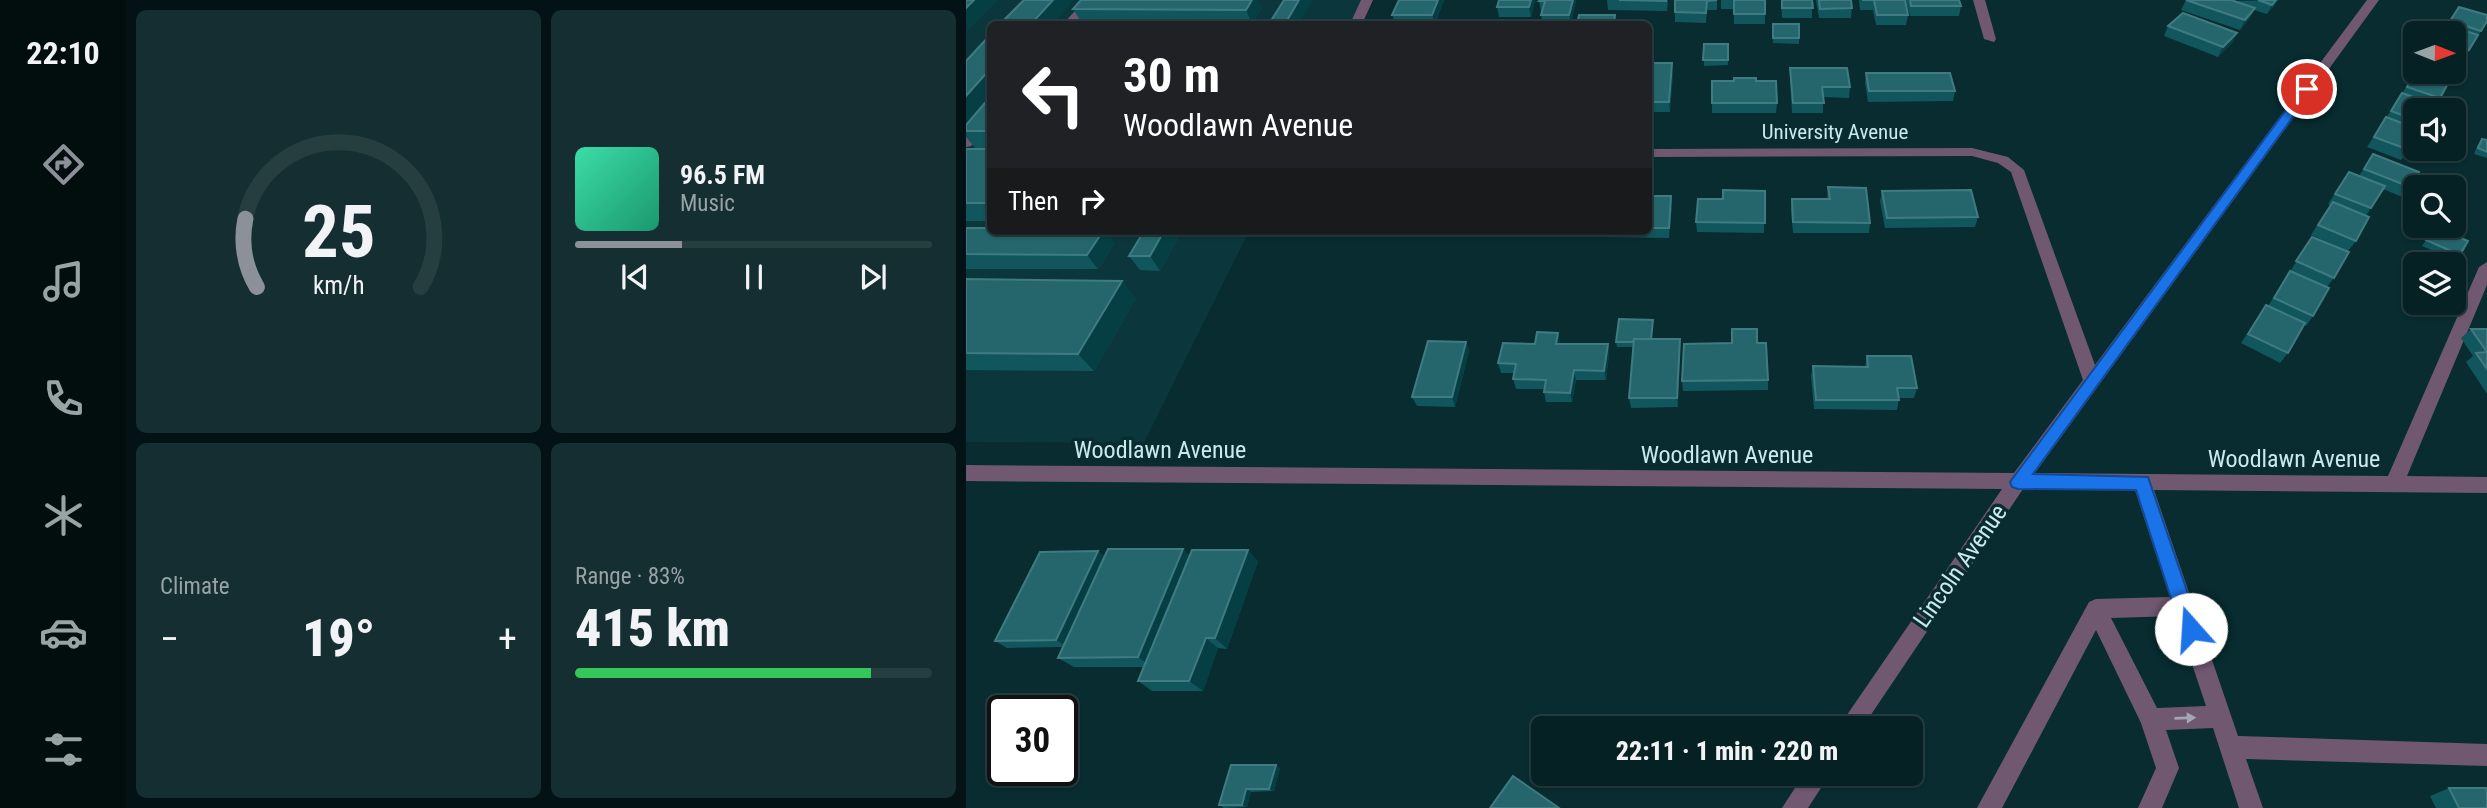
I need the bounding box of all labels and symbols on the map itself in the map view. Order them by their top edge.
north arrow [2403,21,2466,84]
pin [2277,59,2337,119]
street label: University Avenue [1762,120,1908,144]
street label: Woodlawn Avenue [1074,436,1246,464]
street label: Woodlawn Avenue [1641,441,1813,469]
street label: Woodlawn Avenue [2208,445,2380,473]
street label: Lincoln Avenue [1907,499,2013,633]
position arrow [2154,592,2228,666]
speed limit sign: 30 [987,695,1078,786]
one-way arrow [2175,712,2197,723]

